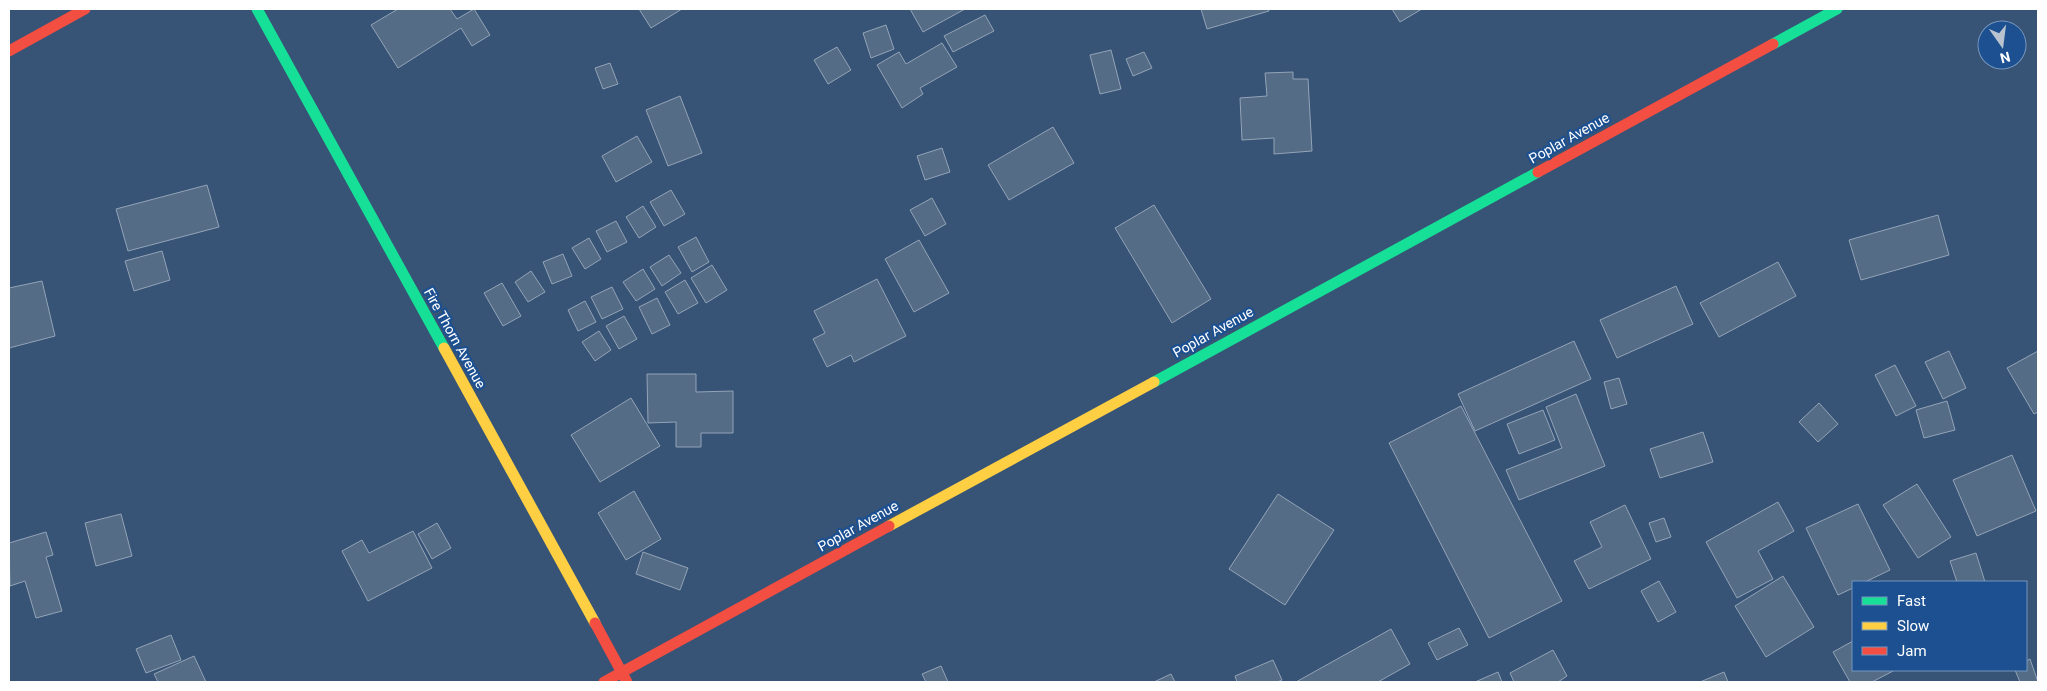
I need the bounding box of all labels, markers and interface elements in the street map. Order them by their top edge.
north arrow [1977,20,2027,70]
text: N [1998,49,2012,67]
street label: Poplar Avenue [1526,109,1612,167]
street label: Fire Thorn Avenue [421,285,489,391]
street label: Poplar Avenue [1170,303,1256,361]
street label: Poplar Avenue [815,497,901,555]
legend [1852,581,2027,671]
text: Fast [1897,592,1926,610]
text: Slow [1897,617,1929,635]
text: Jam [1897,642,1927,660]

